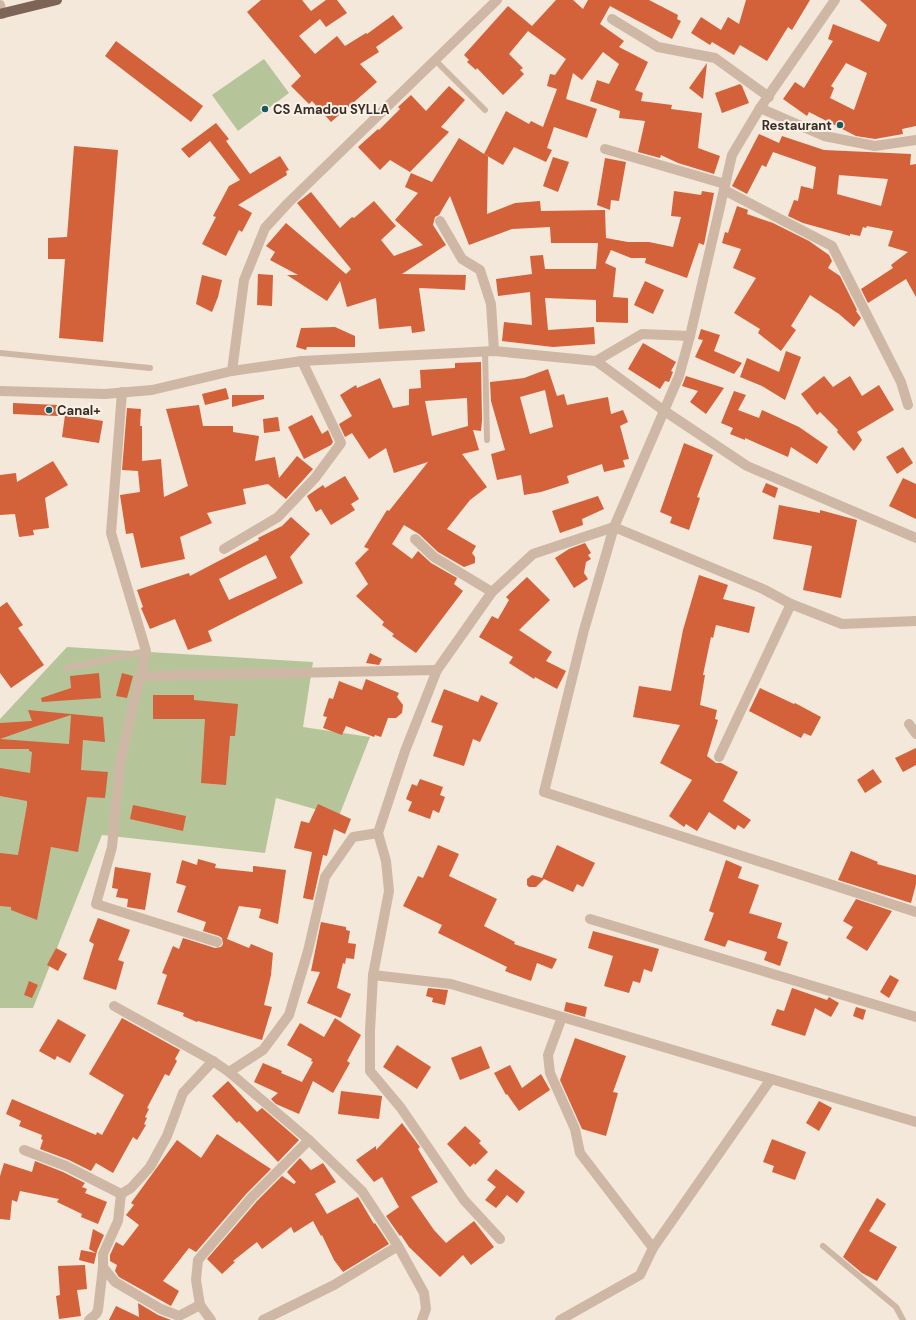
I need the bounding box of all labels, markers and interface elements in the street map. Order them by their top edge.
place label: CS Amadou SYLLA [273,101,390,118]
marker: CS Amadou SYLLA [260,104,270,114]
place label: Restaurant [762,117,832,134]
marker: Restaurant [835,120,845,130]
place label: Canal+ [57,402,101,419]
marker: Canal+ [44,405,54,415]

